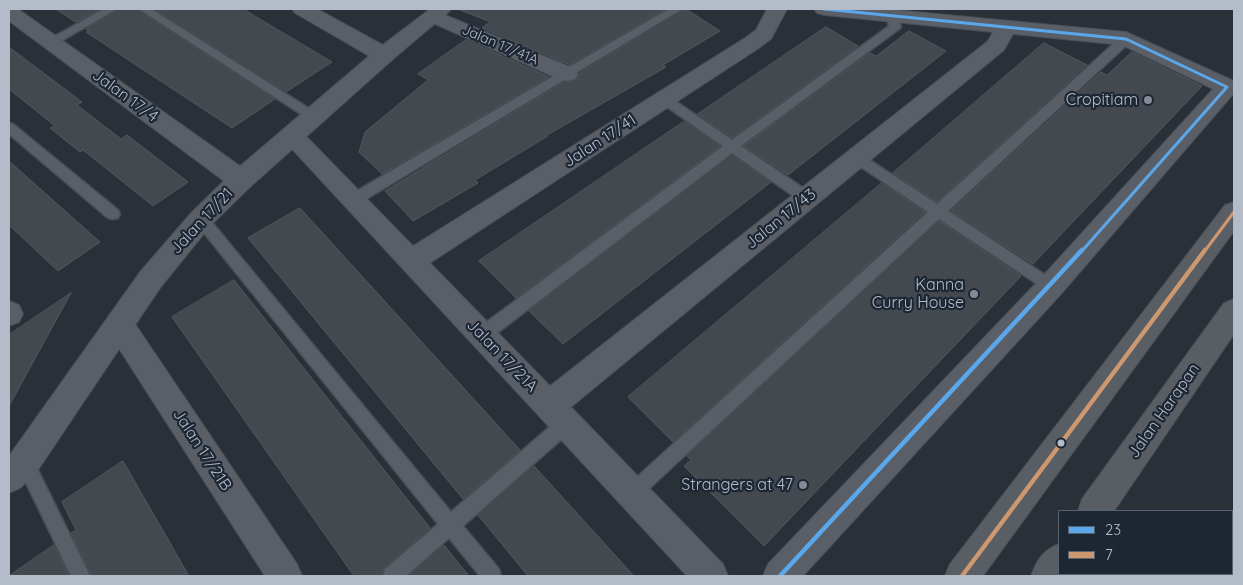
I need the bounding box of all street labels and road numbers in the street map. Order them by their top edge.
street label: Jalan 17/41A [459,21,541,69]
street label: Jalan 17/4 [88,66,162,126]
street label: Jalan 17/41 [560,110,640,172]
street label: Jalan 17/21 [167,184,237,258]
street label: Jalan 17/43 [742,185,820,253]
street label: Jalan 17/21A [463,316,541,396]
street label: Jalan Harapan [1124,360,1204,462]
street label: Jalan 17/21B [168,406,236,494]

